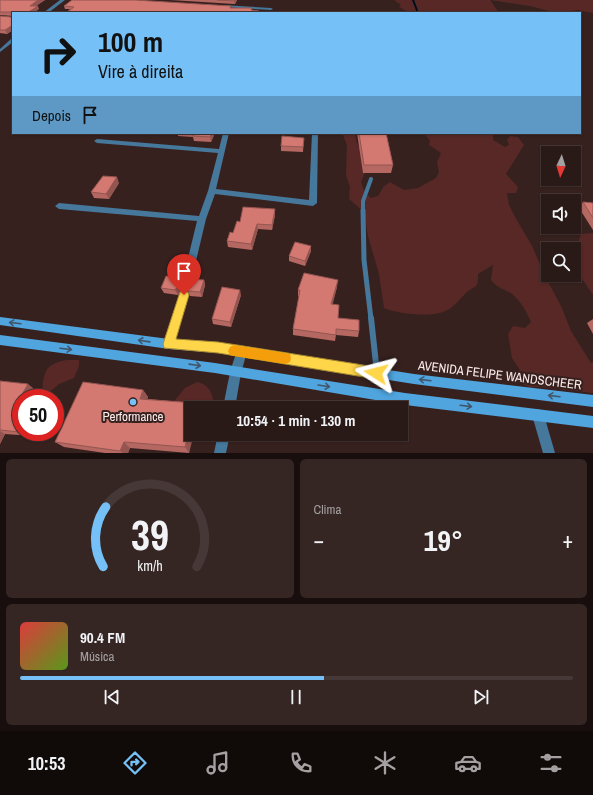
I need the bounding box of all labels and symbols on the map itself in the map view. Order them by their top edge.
north arrow [541,146,581,186]
pin [167,254,201,295]
one-way arrow [9,319,22,327]
one-way arrow [138,337,151,345]
one-way arrow [59,345,72,352]
position arrow [355,352,397,394]
street label: AVENIDA FELIPE WANDSCHEER [416,356,583,394]
one-way arrow [188,361,201,369]
one-way arrow [419,376,432,384]
one-way arrow [317,382,330,390]
speed limit sign: 50 [12,389,64,441]
one-way arrow [548,392,561,400]
marker: Performance [128,397,138,407]
one-way arrow [459,402,472,410]
place label: Performance [102,408,164,425]

